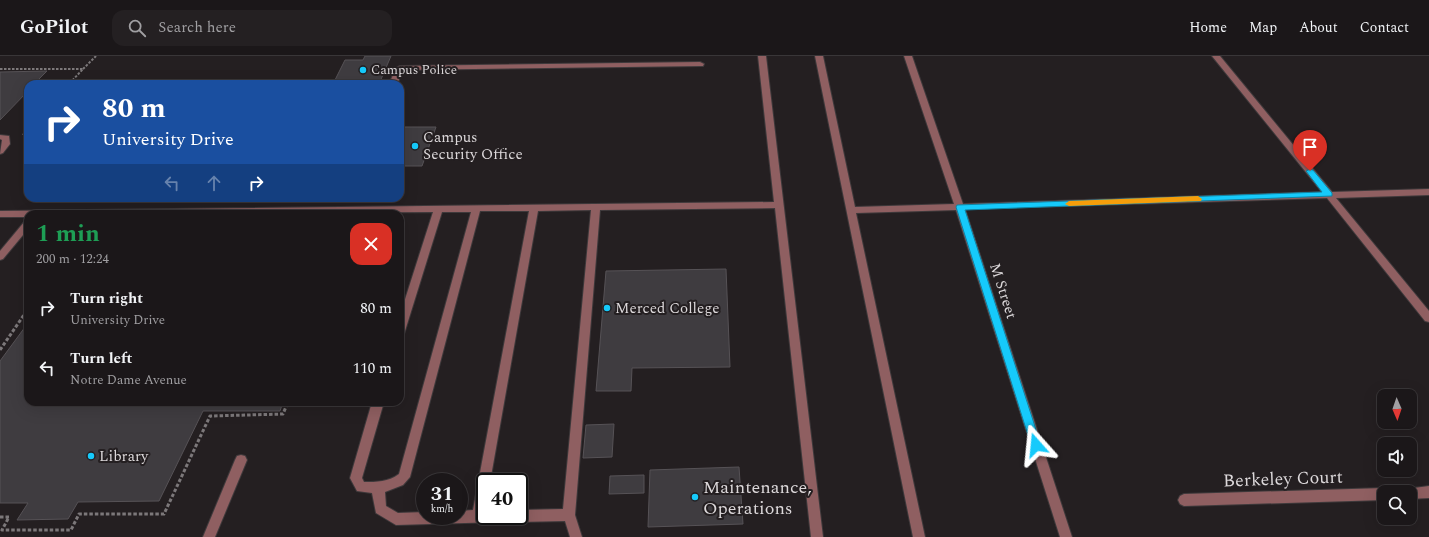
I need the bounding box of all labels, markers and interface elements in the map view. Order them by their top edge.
search box [112,10,392,46]
text: GoPilot [20,13,88,42]
text: Search here [158,16,236,39]
icon: search [126,17,148,39]
text: Home [1189,17,1227,38]
text: Map [1249,17,1277,38]
text: About [1299,17,1338,38]
text: Contact [1360,17,1409,38]
place label: Campus Police [371,60,457,80]
marker: Campus Police [358,65,368,75]
text: 80 m [102,87,166,130]
icon: right [36,96,88,148]
text: University Drive [102,126,234,153]
place label: Campus Security Office [423,126,523,166]
pin [1293,130,1327,171]
icon: arrive [1299,136,1321,158]
marker: Campus Security Office [410,141,420,151]
icon: left [161,172,183,194]
icon: ahead [203,172,225,194]
icon: right [245,172,267,194]
text: 1 min [36,216,100,252]
button: close [350,223,392,265]
text: 200 m · 12:24 [36,249,109,269]
street label: M Street [983,260,1023,322]
text: Turn right [70,287,143,310]
icon: right [36,297,58,319]
text: 80 m [360,297,392,320]
place label: Merced College [615,297,720,320]
marker: Merced College [602,303,612,313]
text: University Drive [70,310,165,330]
text: Turn left [70,347,132,370]
icon: left [36,357,58,379]
text: 110 m [353,357,392,380]
text: Notre Dame Avenue [70,370,187,390]
north arrow [1377,389,1417,429]
map controls [1377,389,1417,525]
position arrow [1015,424,1057,466]
button: sound [1377,437,1417,477]
place label: Library [99,445,149,468]
marker: Library [86,451,96,461]
street label: Berkeley Court [1223,463,1343,495]
speed limit sign: 40 [476,473,528,525]
place label: Maintenance, Operations [703,474,812,522]
text: 31 [431,479,453,509]
button: search [1377,485,1417,525]
marker: Maintenance, Operations [690,492,700,502]
text: km/h [431,501,453,517]

